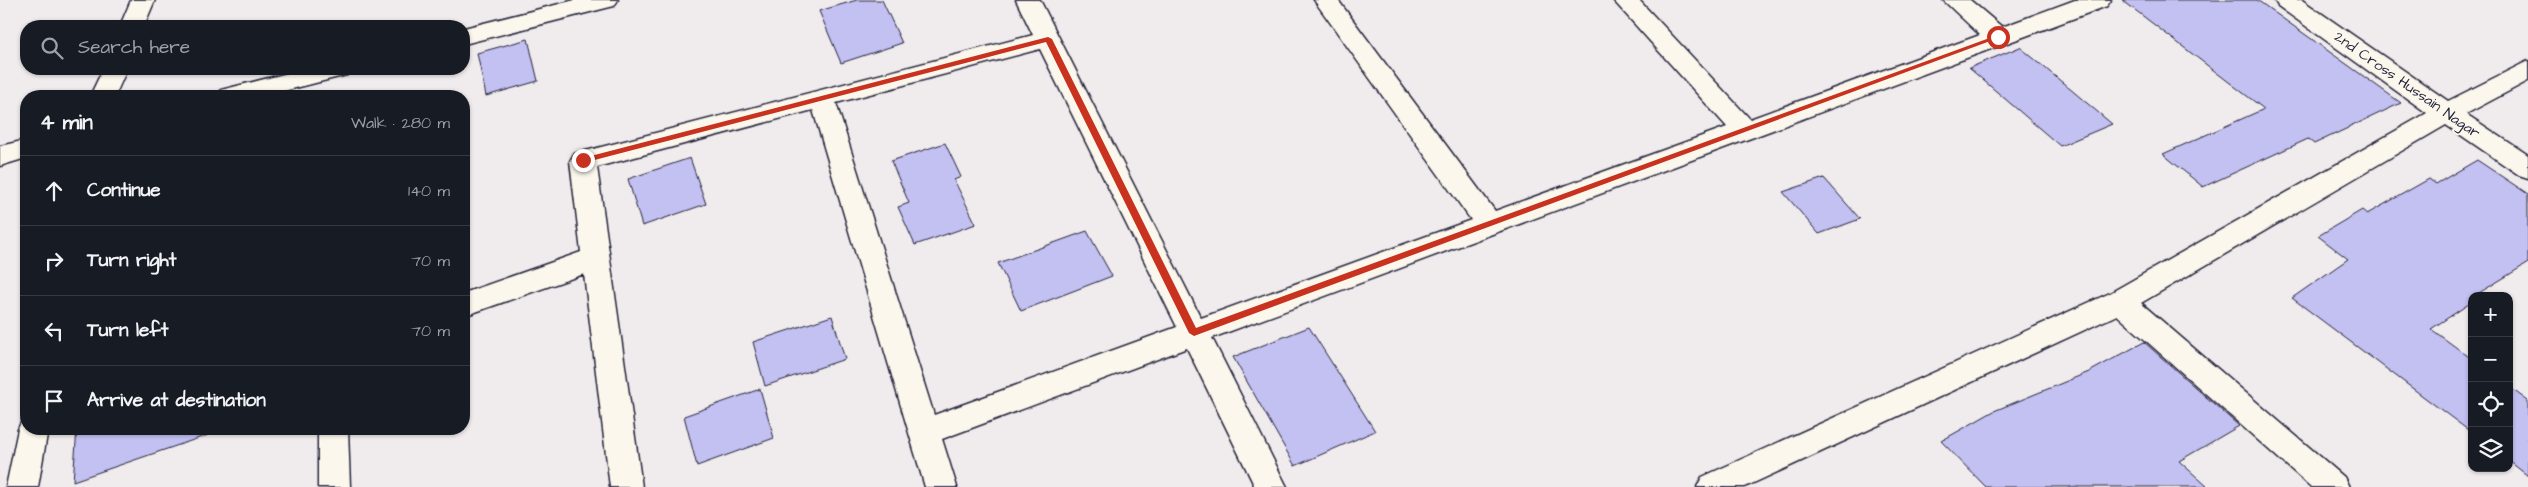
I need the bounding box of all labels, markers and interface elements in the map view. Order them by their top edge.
search box [20,20,470,75]
route start [1987,26,2010,49]
street label: 2nd Cross Hussain Nagar [2329,26,2484,144]
icon: search [38,34,66,62]
text: Search here [78,34,190,61]
text: 4 min [40,108,93,137]
text: Walk · 280 m [351,112,450,134]
route end [572,149,595,172]
icon: ahead [40,177,68,205]
text: Continue [87,177,161,204]
text: 140 m [408,180,450,202]
icon: right [40,247,68,275]
text: Turn right [87,247,176,274]
text: 70 m [411,250,450,272]
map controls [2468,292,2513,472]
button: + [2468,292,2513,337]
icon: left [40,317,68,345]
text: Turn left [87,317,168,344]
text: 70 m [411,320,450,342]
button: − [2468,337,2513,382]
button: locate [2468,382,2513,427]
icon: arrive [40,387,68,415]
text: Arrive at destination [87,387,266,414]
button: layers [2468,427,2513,472]

